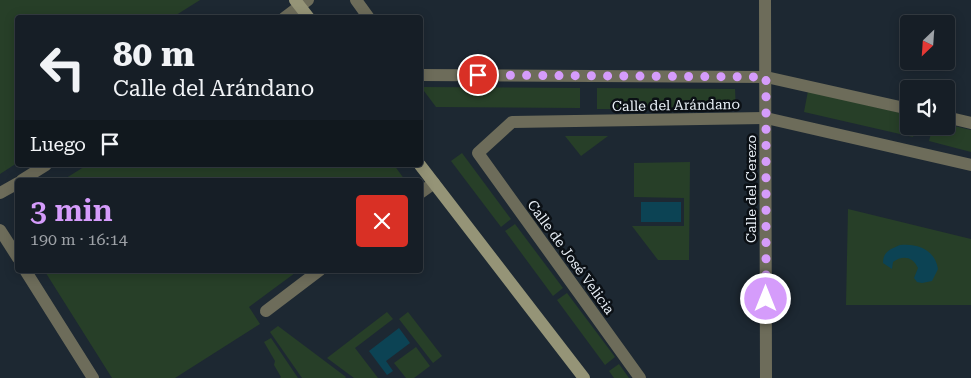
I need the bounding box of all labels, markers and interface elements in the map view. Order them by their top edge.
north arrow [900,15,955,70]
map controls [900,15,955,135]
text: 80 m [113,34,195,75]
icon: left [30,35,95,100]
pin [457,54,499,96]
icon: arrive [464,61,492,89]
text: Calle del Arándano [113,76,314,101]
button: sound [900,80,955,135]
street label: Calle del Arándano [612,96,740,114]
icon: arrive [96,130,124,158]
text: Luego [30,133,86,156]
street label: Calle del Cerezo [743,135,759,243]
text: 3 min [30,193,113,228]
button: close [356,195,408,247]
street label: Calle de José Velicia [524,197,618,317]
text: 190 m · 16:14 [30,230,128,249]
position arrow [739,272,791,324]

